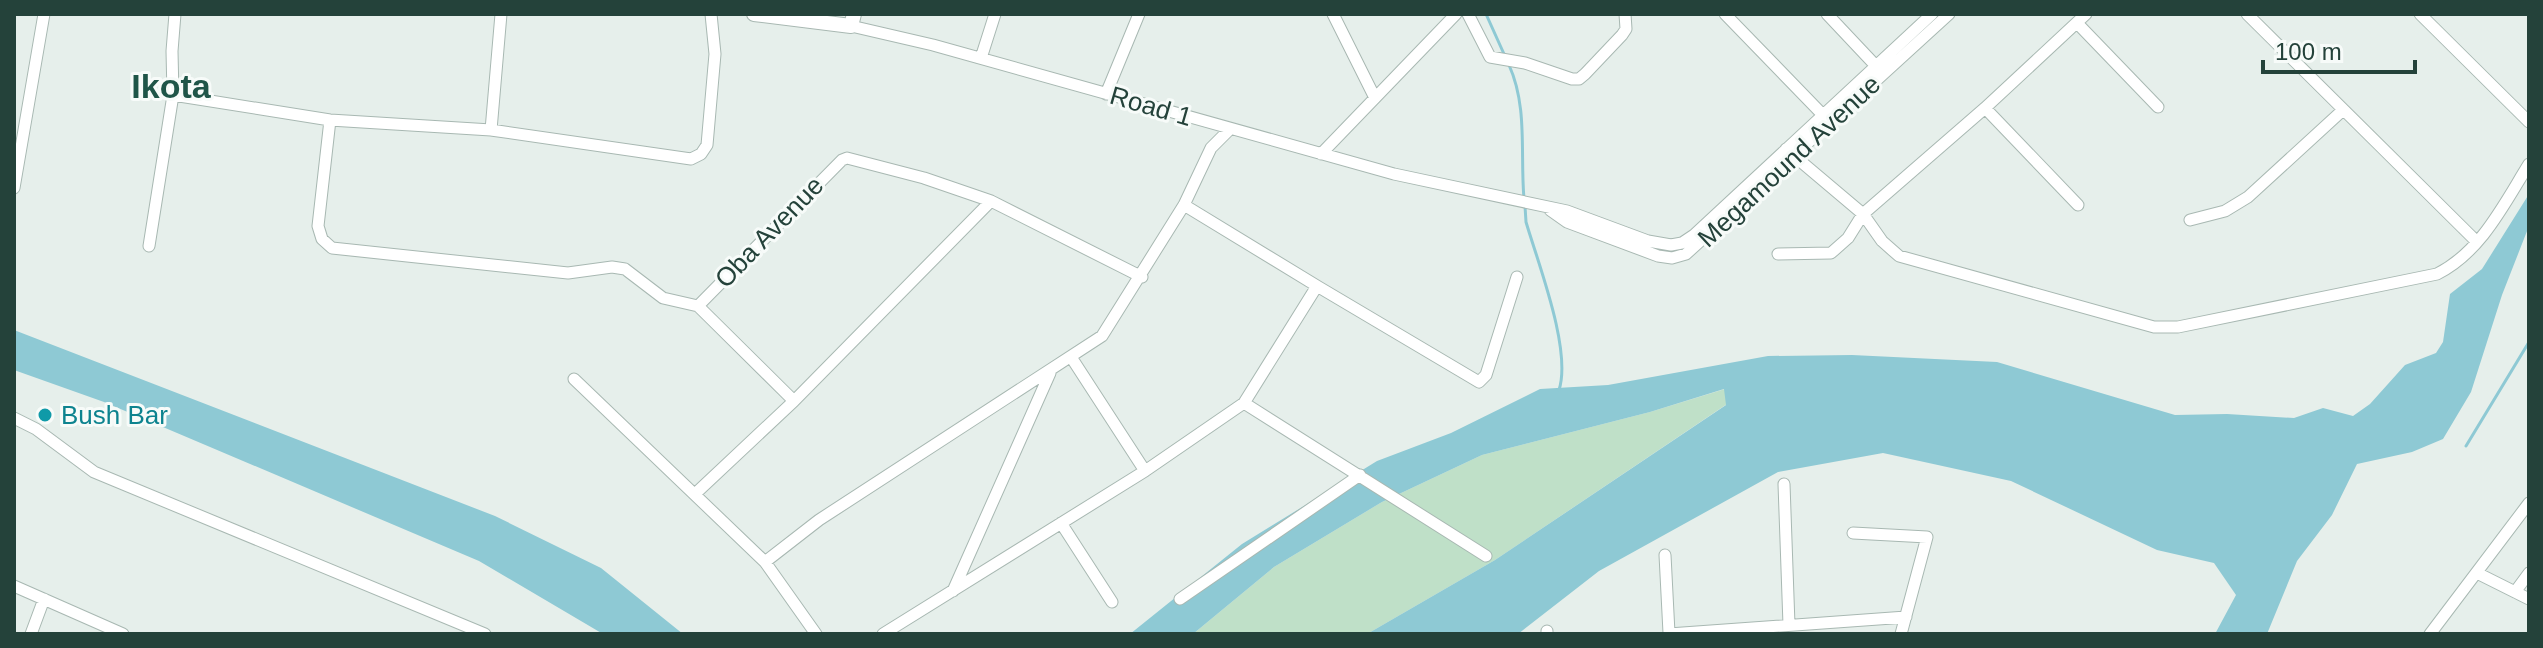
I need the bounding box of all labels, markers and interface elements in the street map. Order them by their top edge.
scale bar [2263,24,2415,74]
text: 100 m [2275,38,2342,65]
district label: Ikota [131,67,212,105]
street label: Megamound Avenue [1692,69,1886,253]
street label: Road 1 [1107,80,1195,132]
street label: Oba Avenue [709,170,829,294]
place label: Bush Bar [61,400,168,430]
marker: Bush Bar [36,406,54,424]

